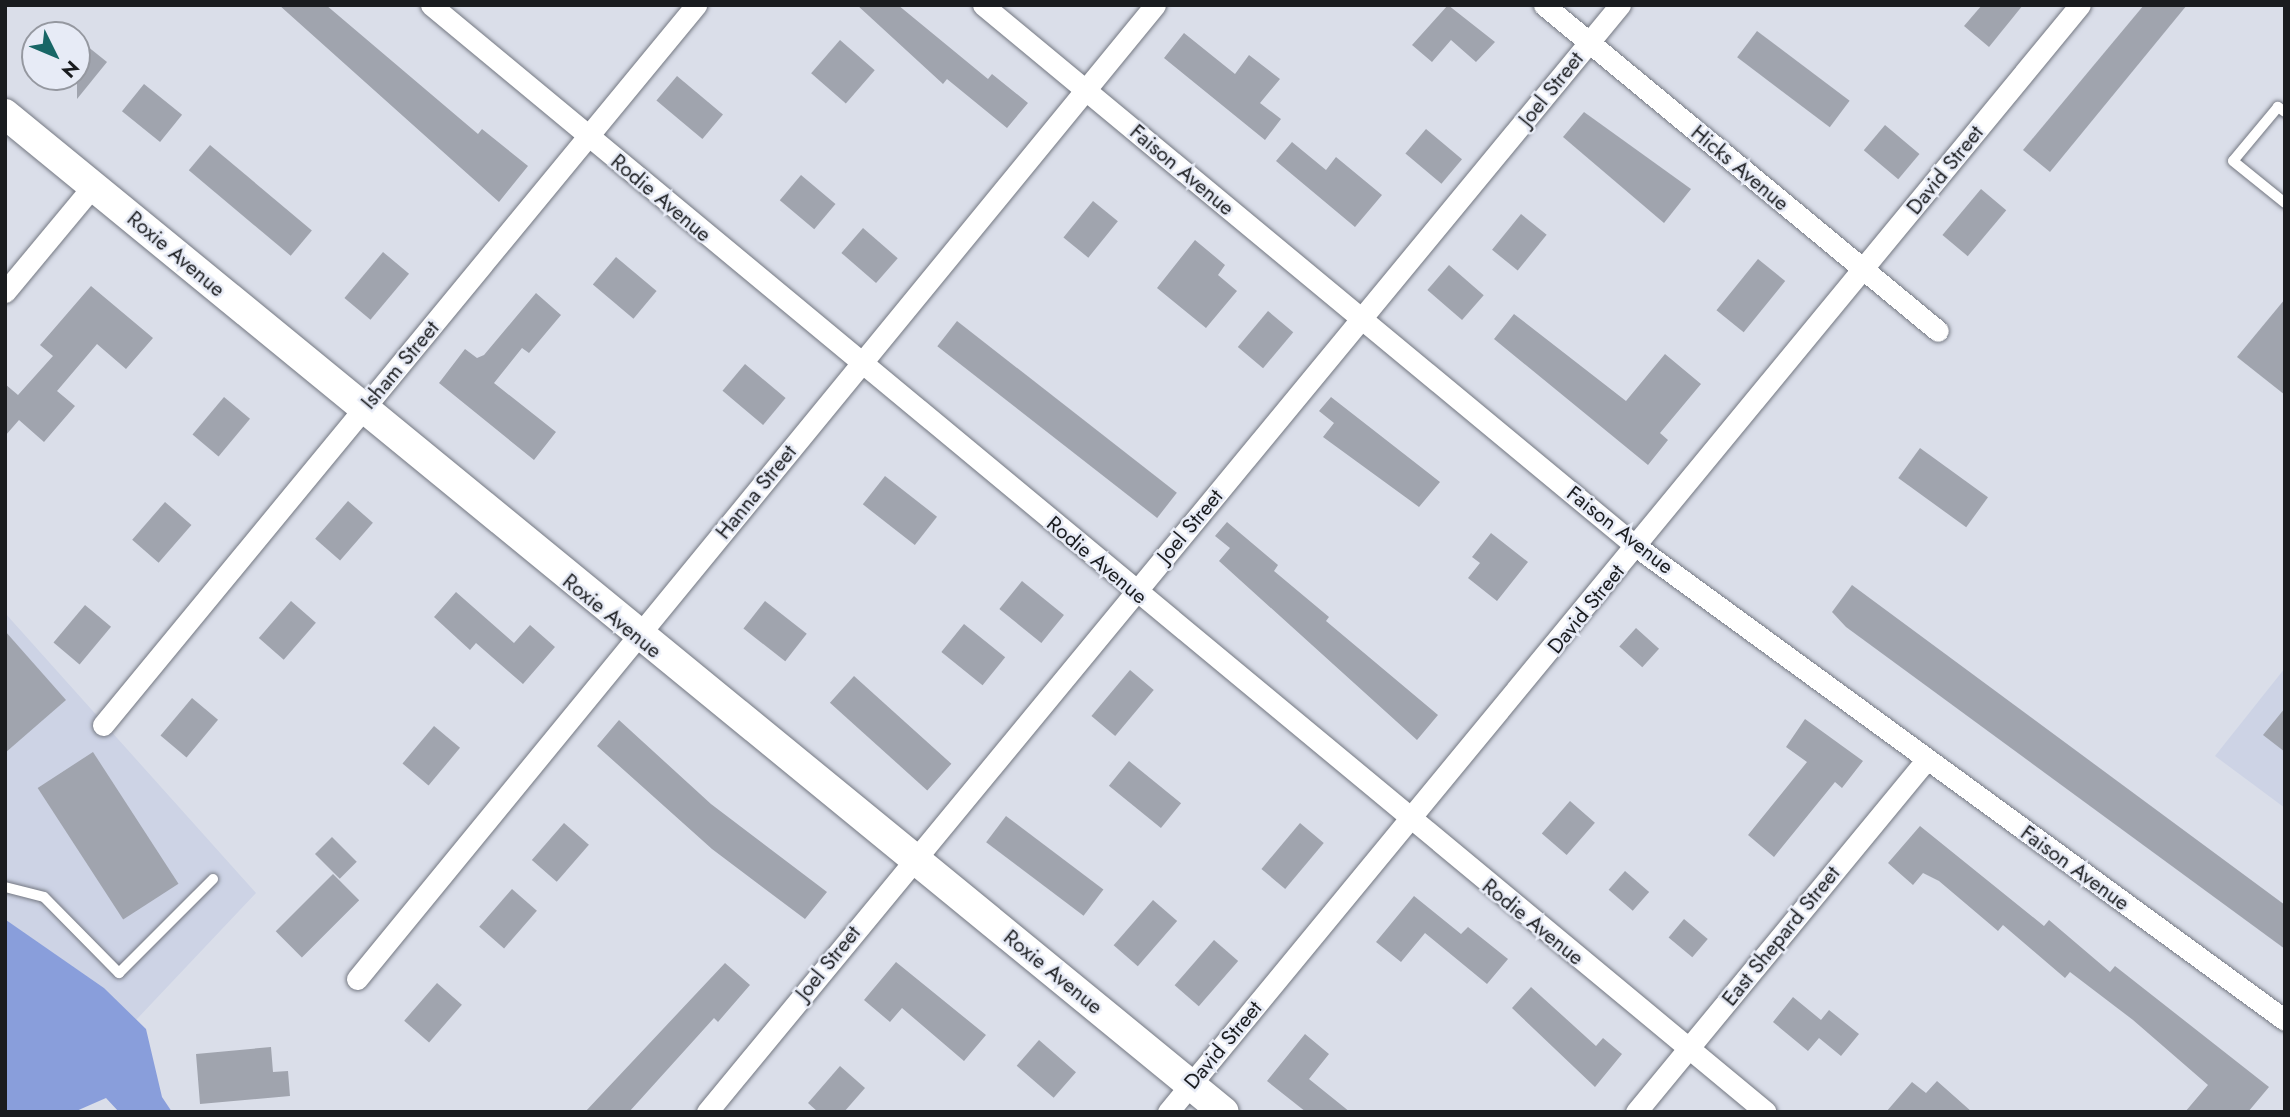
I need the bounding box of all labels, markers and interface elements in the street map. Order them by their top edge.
north arrow [21,21,91,91]
street label: Joel Street [1513,47,1589,131]
text: N [55,55,85,84]
street label: Faison Avenue [1125,119,1239,221]
street label: Hicks Avenue [1686,120,1794,216]
street label: David Street [1901,120,1989,220]
street label: Rodie Avenue [606,149,716,247]
street label: Roxie Avenue [122,206,230,302]
street label: Isham Street [356,316,444,414]
street label: Hanna Street [710,440,802,544]
street label: Faison Avenue [1562,481,1678,579]
street label: Joel Street [1152,484,1228,568]
street label: Rodie Avenue [1042,511,1152,609]
street label: David Street [1542,559,1630,659]
street label: Roxie Avenue [558,569,666,663]
street label: Faison Avenue [2016,820,2134,916]
street label: East Shepard Street [1717,861,1845,1011]
street label: Rodie Avenue [1477,873,1589,971]
street label: Joel Street [790,921,866,1005]
street label: Roxie Avenue [999,925,1107,1019]
street label: David Street [1179,996,1267,1094]

